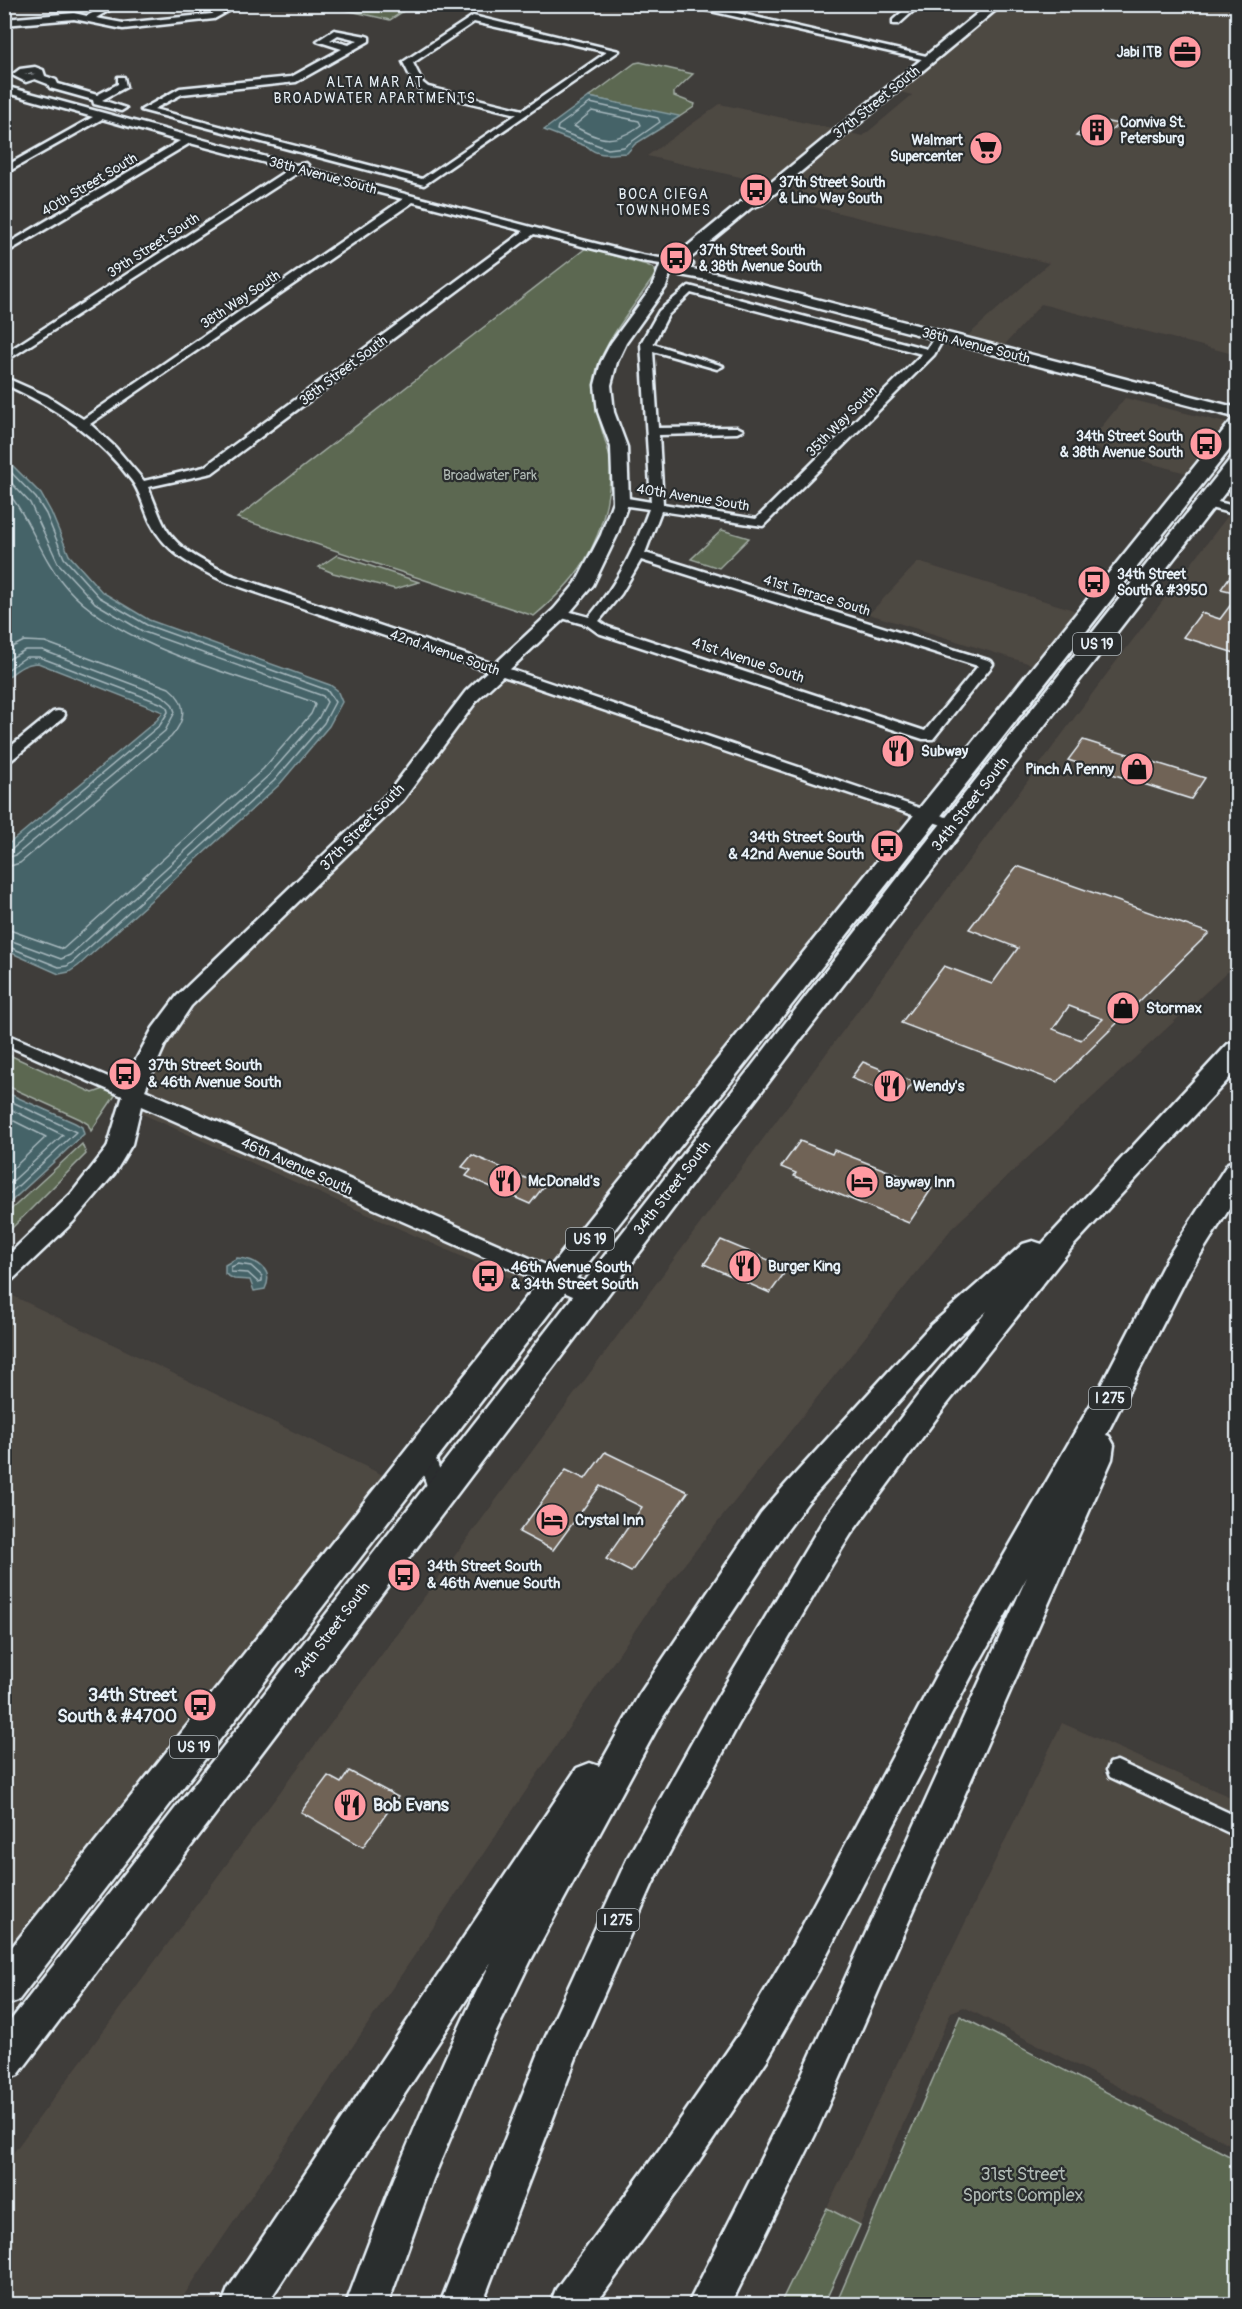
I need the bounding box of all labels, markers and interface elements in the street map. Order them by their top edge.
office icon: Jabi ITB [1167,34,1203,70]
place label: Jabi ITB [1117,44,1162,61]
street label: 37th Street South [830,62,923,142]
district label: ALTA MAR AT BROADWATER APARTMENTS [274,74,476,107]
building icon: Conviva St. Petersburg [1079,112,1115,148]
place label: Conviva St. Petersburg [1120,114,1186,147]
supermarket icon: Walmart Supercenter [968,130,1004,166]
place label: Walmart Supercenter [890,132,964,165]
street label: 40th Street South [38,149,140,220]
street label: 38th Avenue South [267,153,379,198]
bus stop icon: 37th Street South & Lino Way South [738,172,774,208]
place label: 37th Street South & Lino Way South [779,174,886,207]
district label: BOCA CIEGA TOWNHOMES [617,186,711,219]
street label: 39th Street South [104,209,202,281]
bus stop icon: 37th Street South & 38th Avenue South [658,240,694,276]
place label: 37th Street South & 38th Avenue South [699,242,822,275]
street label: 38th Way South [197,266,283,332]
street label: 38th Avenue South [920,324,1032,367]
street label: 38th Street South [296,332,391,409]
street label: 35th Way South [802,382,880,460]
bus stop icon: 34th Street South & 38th Avenue South [1188,426,1224,462]
place label: 34th Street South & 38th Avenue South [1060,428,1183,461]
park label: Broadwater Park [443,467,537,484]
street label: 40th Avenue South [635,480,751,515]
bus stop icon: 34th Street South & #3950 [1076,564,1112,600]
place label: 34th Street South & #3950 [1117,566,1208,599]
street label: 41st Terrace South [761,571,872,620]
street label: 42nd Avenue South [388,626,502,679]
street label: 41st Avenue South [689,633,807,688]
road number: US 19 [1073,633,1121,655]
restaurant icon: Subway [880,733,916,769]
place label: Subway [921,742,969,761]
shop icon: Pinch A Penny [1119,751,1155,787]
street label: 34th Street South [928,753,1013,855]
place label: Pinch A Penny [1025,760,1115,779]
street label: 37th Street South [316,780,409,875]
place label: 34th Street South & 42nd Avenue South [728,828,864,864]
bus stop icon: 34th Street South & 42nd Avenue South [869,828,905,864]
shop icon: Stormax [1105,990,1141,1026]
place label: Stormax [1146,999,1202,1018]
bus stop icon: 37th Street South & 46th Avenue South [107,1056,143,1092]
place label: 37th Street South & 46th Avenue South [148,1056,281,1092]
restaurant icon: Wendy's [872,1068,908,1104]
place label: Wendy's [913,1077,965,1096]
street label: 46th Avenue South [238,1133,356,1200]
street label: 34th Street South [630,1137,715,1239]
restaurant icon: McDonald's [487,1163,523,1199]
hotel icon: Bayway Inn [844,1164,880,1200]
place label: McDonald's [528,1172,600,1191]
place label: Bayway Inn [885,1173,955,1192]
road number: US 19 [566,1228,614,1250]
restaurant icon: Burger King [727,1248,763,1284]
place label: Burger King [768,1257,841,1276]
bus stop icon: 46th Avenue South & 34th Street South [470,1258,506,1294]
place label: 46th Avenue South & 34th Street South [511,1258,638,1294]
road number: I 275 [1089,1387,1131,1409]
hotel icon: Crystal Inn [534,1502,570,1538]
place label: Crystal Inn [575,1511,644,1530]
bus stop icon: 34th Street South & 46th Avenue South [386,1557,422,1593]
place label: 34th Street South & 46th Avenue South [427,1557,560,1593]
street label: 34th Street South [290,1579,375,1682]
place label: 34th Street South & #4700 [57,1684,178,1728]
bus stop icon: 34th Street South & #4700 [182,1687,218,1723]
road number: US 19 [170,1736,218,1758]
restaurant icon: Bob Evans [332,1787,368,1823]
place label: Bob Evans [373,1794,450,1817]
road number: I 275 [597,1909,639,1931]
park label: 31st Street Sports Complex [962,2163,1084,2207]

